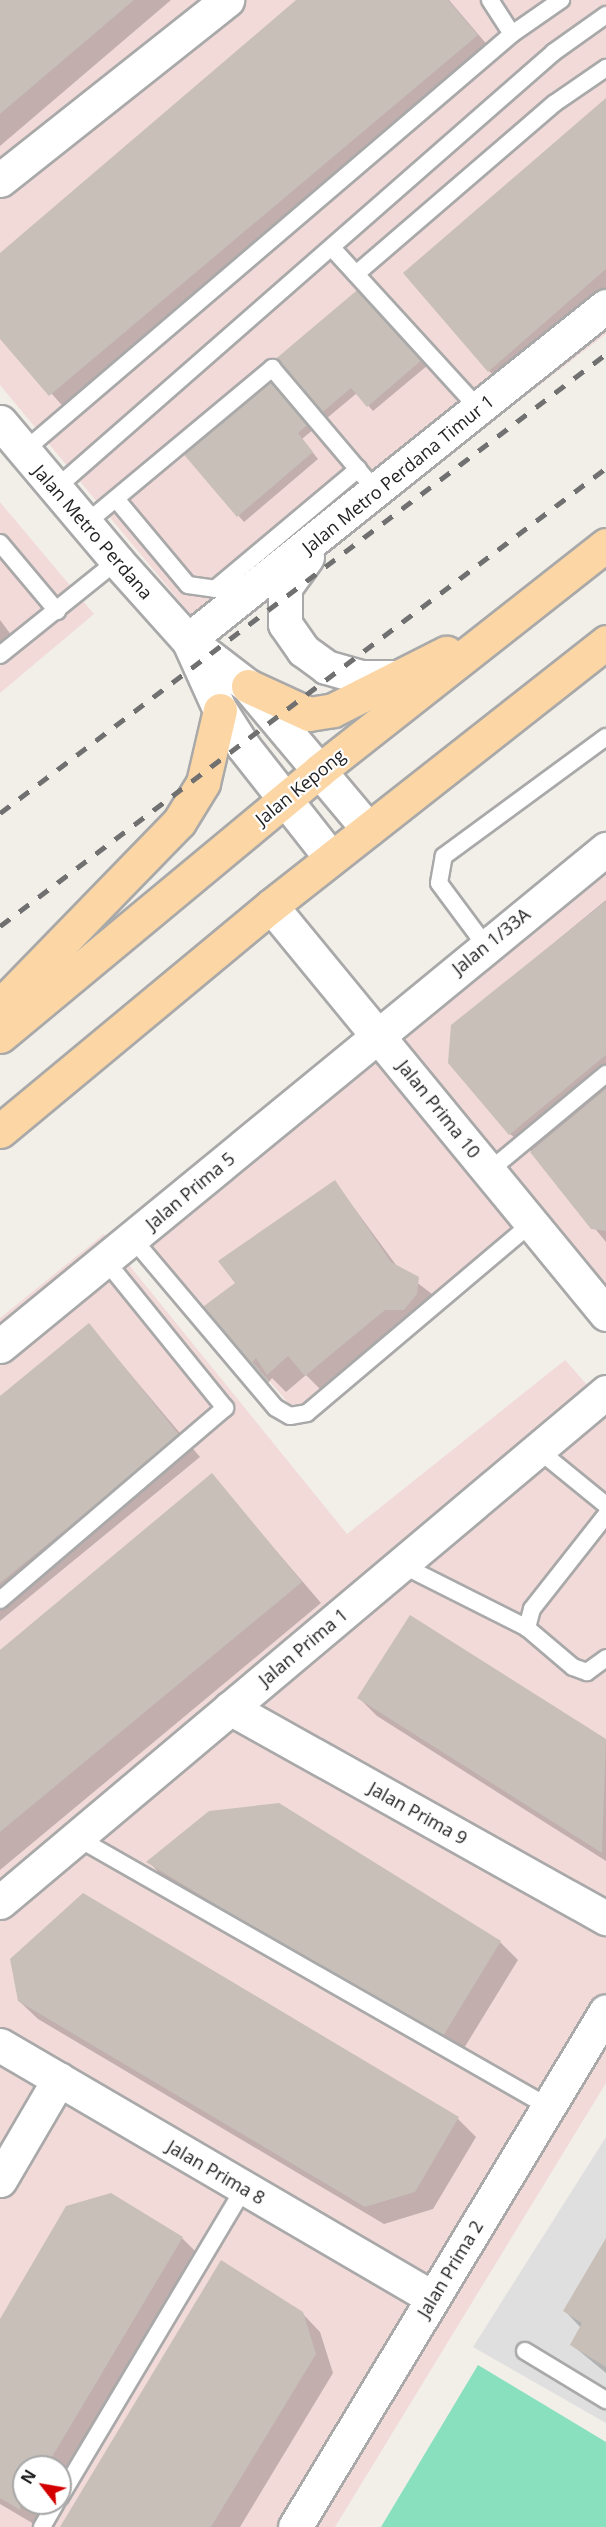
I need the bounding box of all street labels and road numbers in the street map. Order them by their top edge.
street label: Jalan Metro Perdana Timur 1 [298,390,498,558]
street label: Jalan Metro Perdana [29,460,157,604]
street label: Jalan Kepong [251,744,349,830]
street label: Jalan 1/33A [448,903,534,979]
street label: Jalan Prima 10 [393,1056,485,1162]
street label: Jalan Prima 5 [141,1148,239,1234]
street label: Jalan Prima 1 [254,1604,352,1690]
street label: Jalan Prima 9 [365,1777,471,1849]
street label: Jalan Prima 8 [163,2135,269,2209]
street label: Jalan Prima 2 [413,2217,487,2321]

